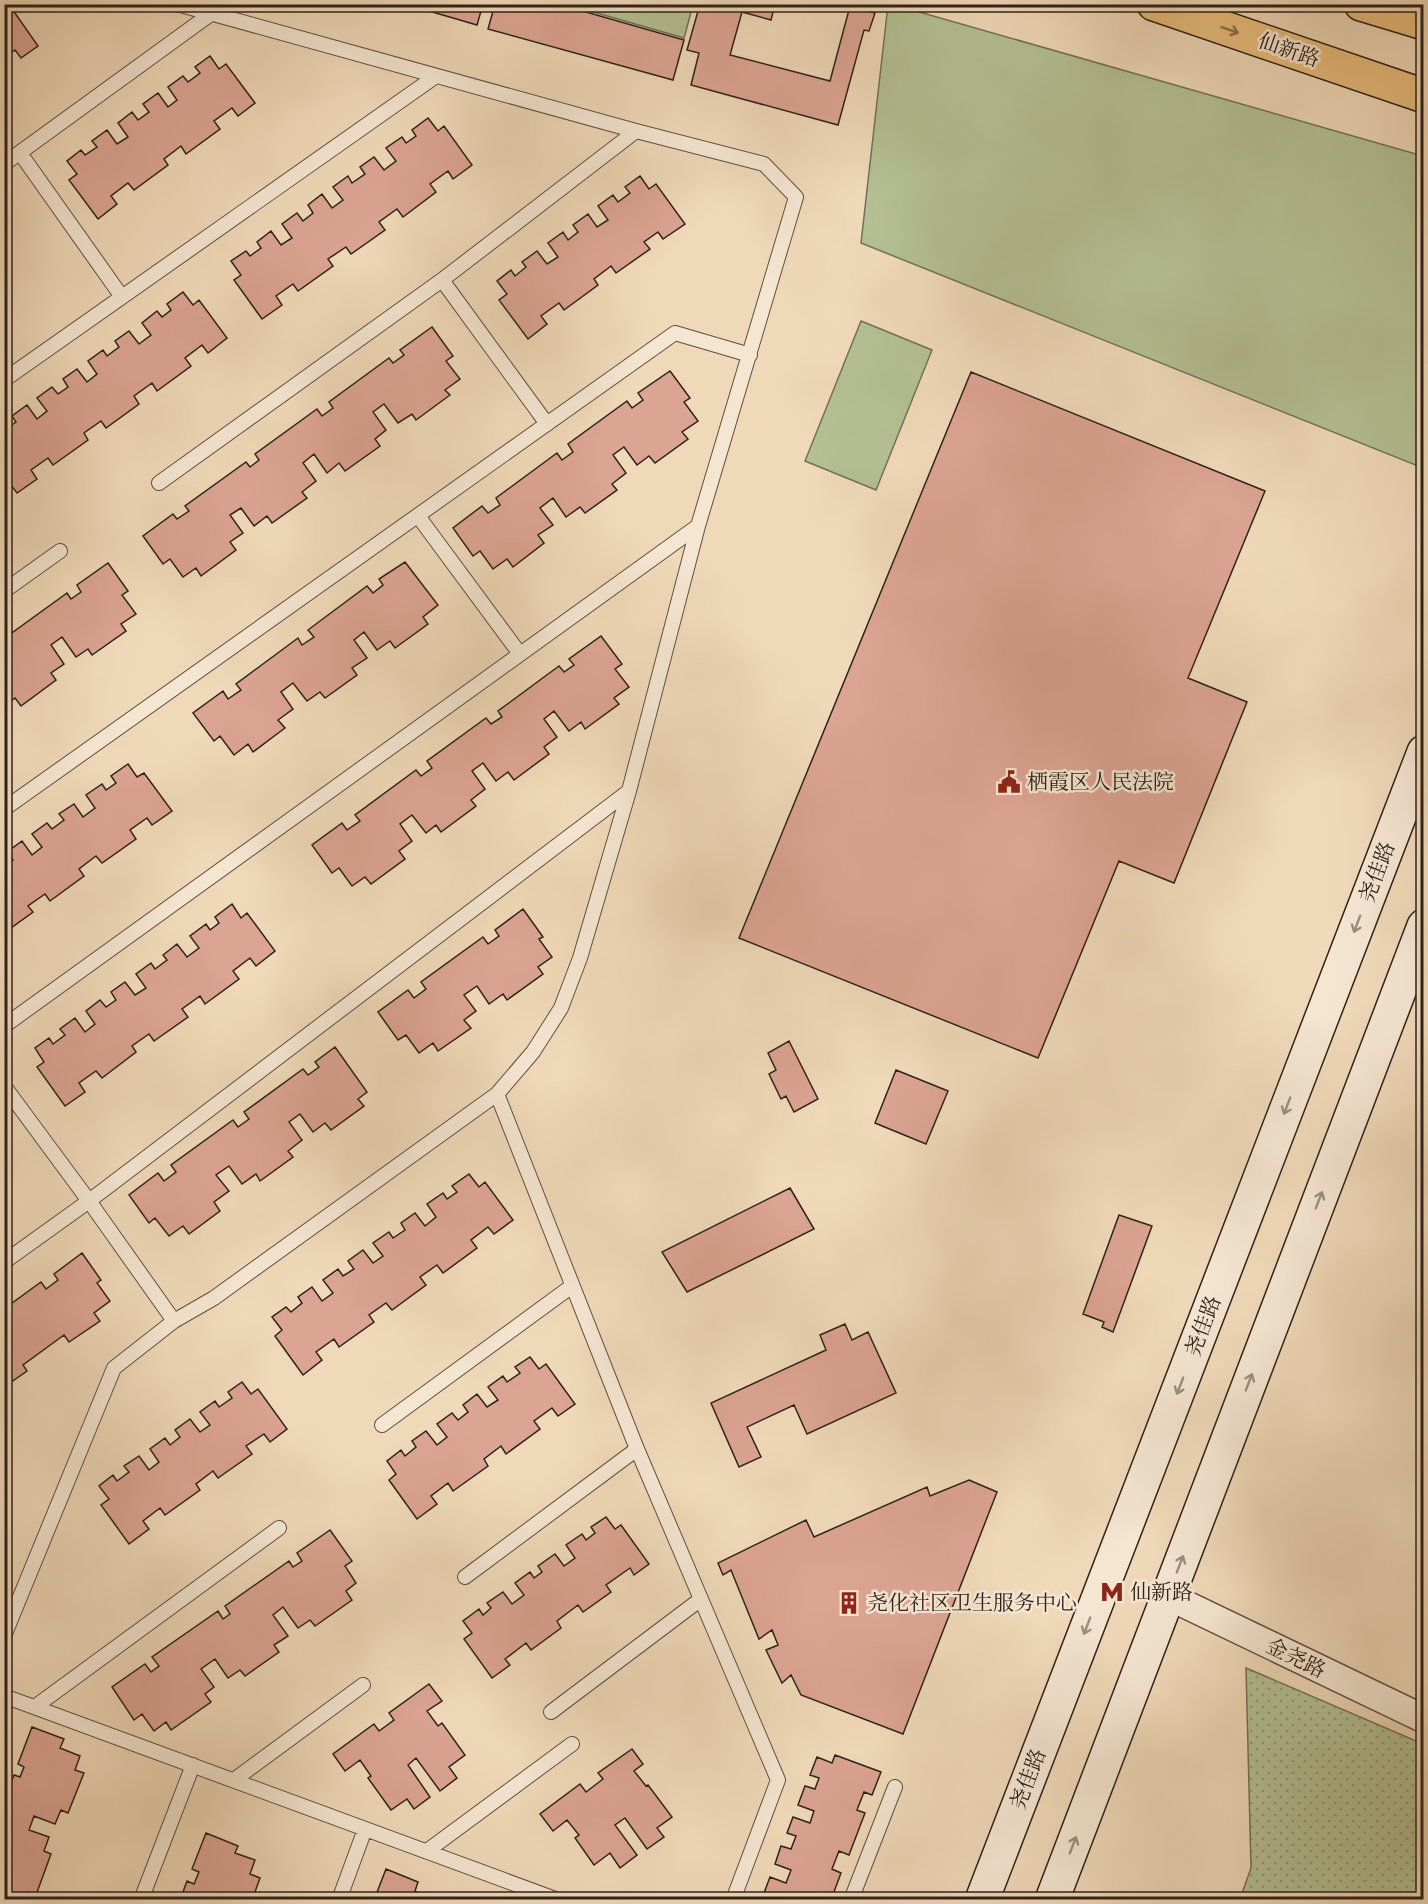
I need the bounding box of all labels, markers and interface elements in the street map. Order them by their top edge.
one-way arrow [1220,25,1239,36]
street label: 仙新路 [1255,27,1323,73]
place label: 栖霞区人民法院 [1027,768,1174,796]
public building icon: 栖霞区人民法院 [996,769,1022,795]
street label: 尧佳路 [1353,838,1401,906]
one-way arrow [1351,914,1362,932]
one-way arrow [1281,1096,1292,1114]
one-way arrow [1314,1191,1325,1210]
street label: 尧佳路 [1179,1292,1227,1360]
one-way arrow [1245,1373,1256,1392]
one-way arrow [1173,1376,1184,1394]
one-way arrow [1175,1556,1186,1574]
place label: 仙新路 [1130,1578,1193,1606]
metro station icon: 仙新路 [1099,1579,1125,1605]
place label: 尧化社区卫生服务中心 [867,1589,1077,1617]
building icon: 尧化社区卫生服务中心 [836,1590,862,1616]
one-way arrow [1081,1617,1092,1635]
street label: 金尧路 [1262,1632,1330,1684]
street label: 尧佳路 [1004,1745,1052,1813]
one-way arrow [1068,1836,1079,1855]

